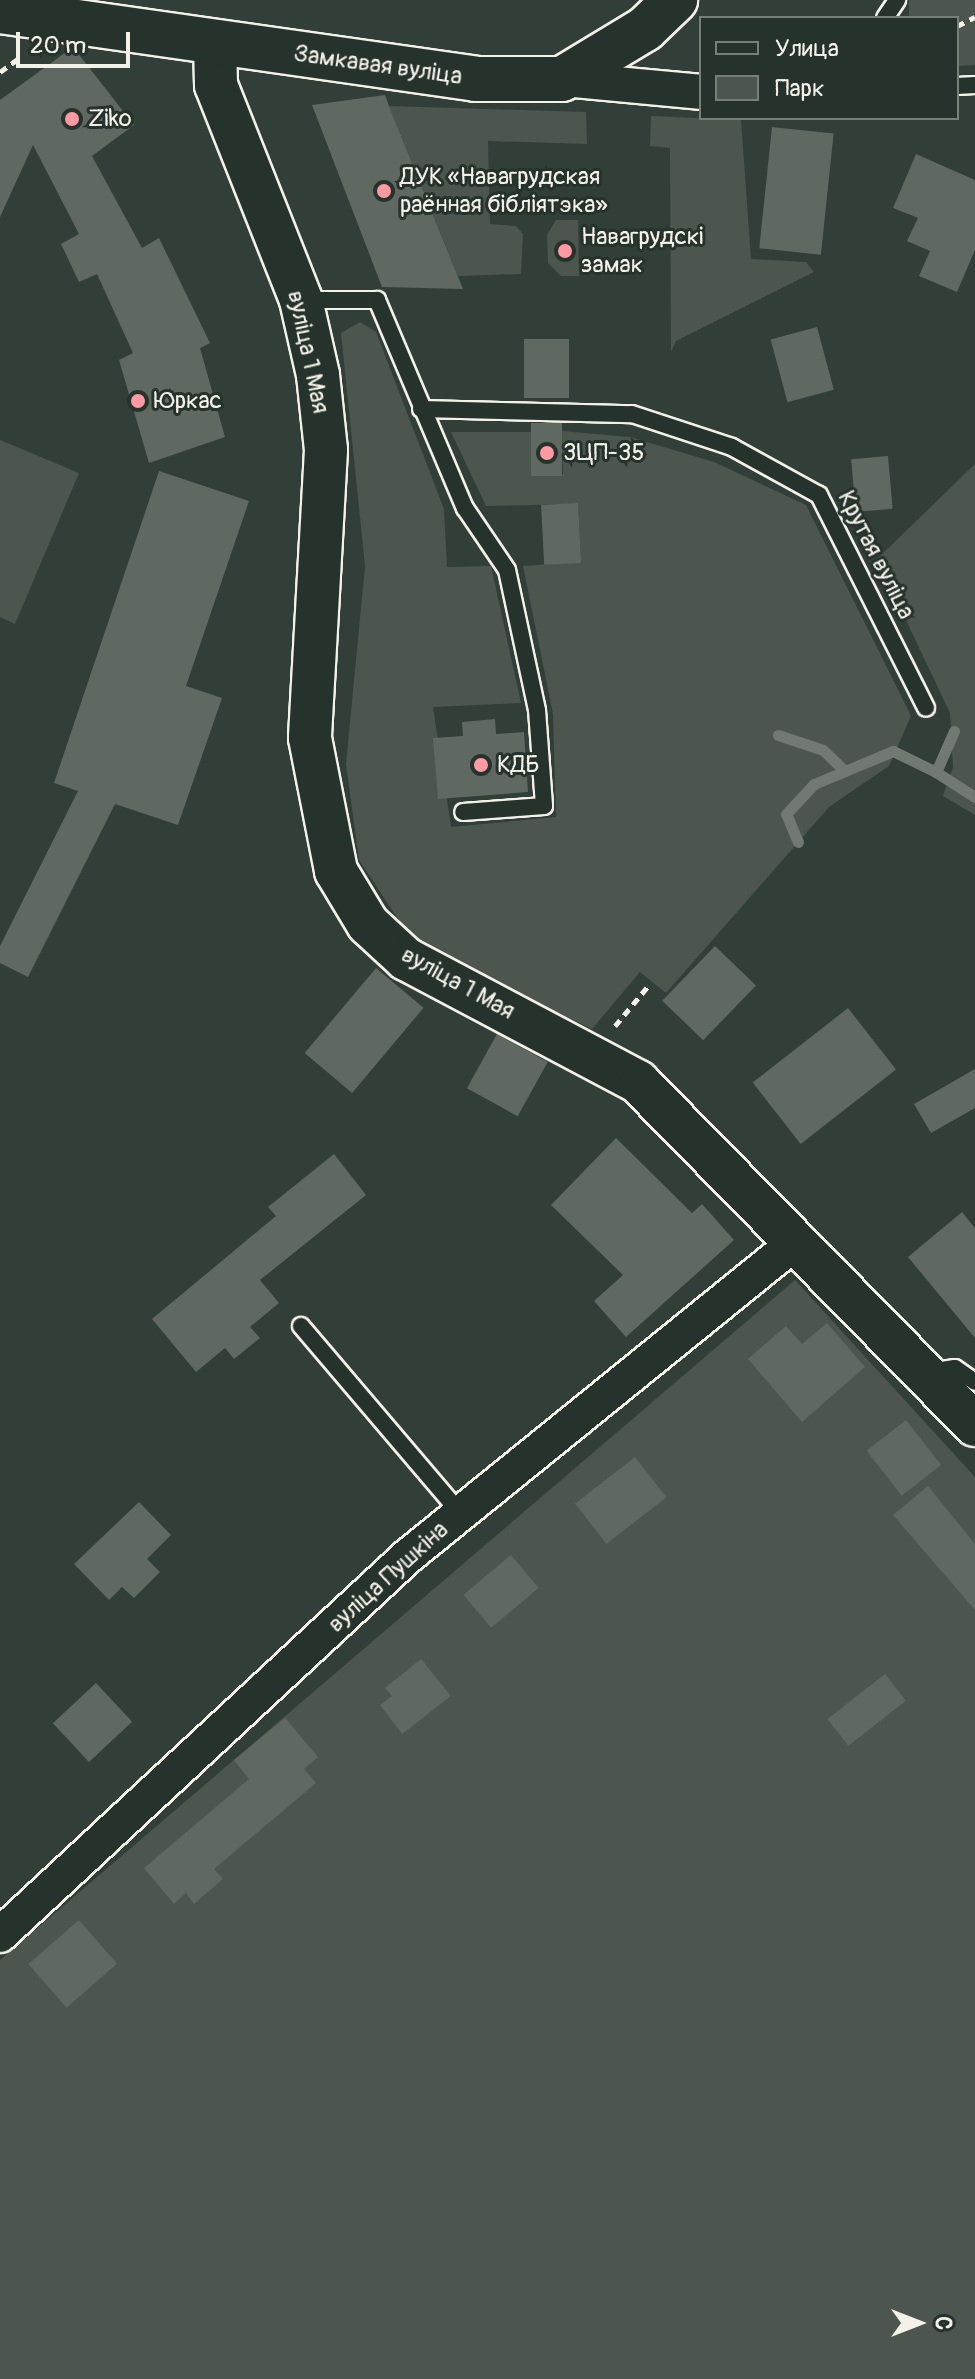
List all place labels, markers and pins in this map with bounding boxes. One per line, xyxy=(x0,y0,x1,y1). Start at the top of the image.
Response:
place label: Ziko xyxy=(88,105,132,133)
marker: Ziko xyxy=(63,110,81,128)
place label: ДУК «Навагрудская раённая бібліятэка» xyxy=(400,163,608,219)
marker: ДУК «Навагрудская раённая бібліятэка» xyxy=(375,182,393,200)
place label: Навагрудскі замак xyxy=(581,223,703,279)
marker: Навагрудскі замак xyxy=(556,242,574,260)
place label: Юркас xyxy=(154,387,222,415)
marker: Юркас xyxy=(129,392,147,410)
place label: 3ЦП-35 xyxy=(563,439,644,467)
marker: 3ЦП-35 xyxy=(538,444,556,462)
place label: КДБ xyxy=(497,751,540,779)
marker: КДБ xyxy=(472,756,490,774)

